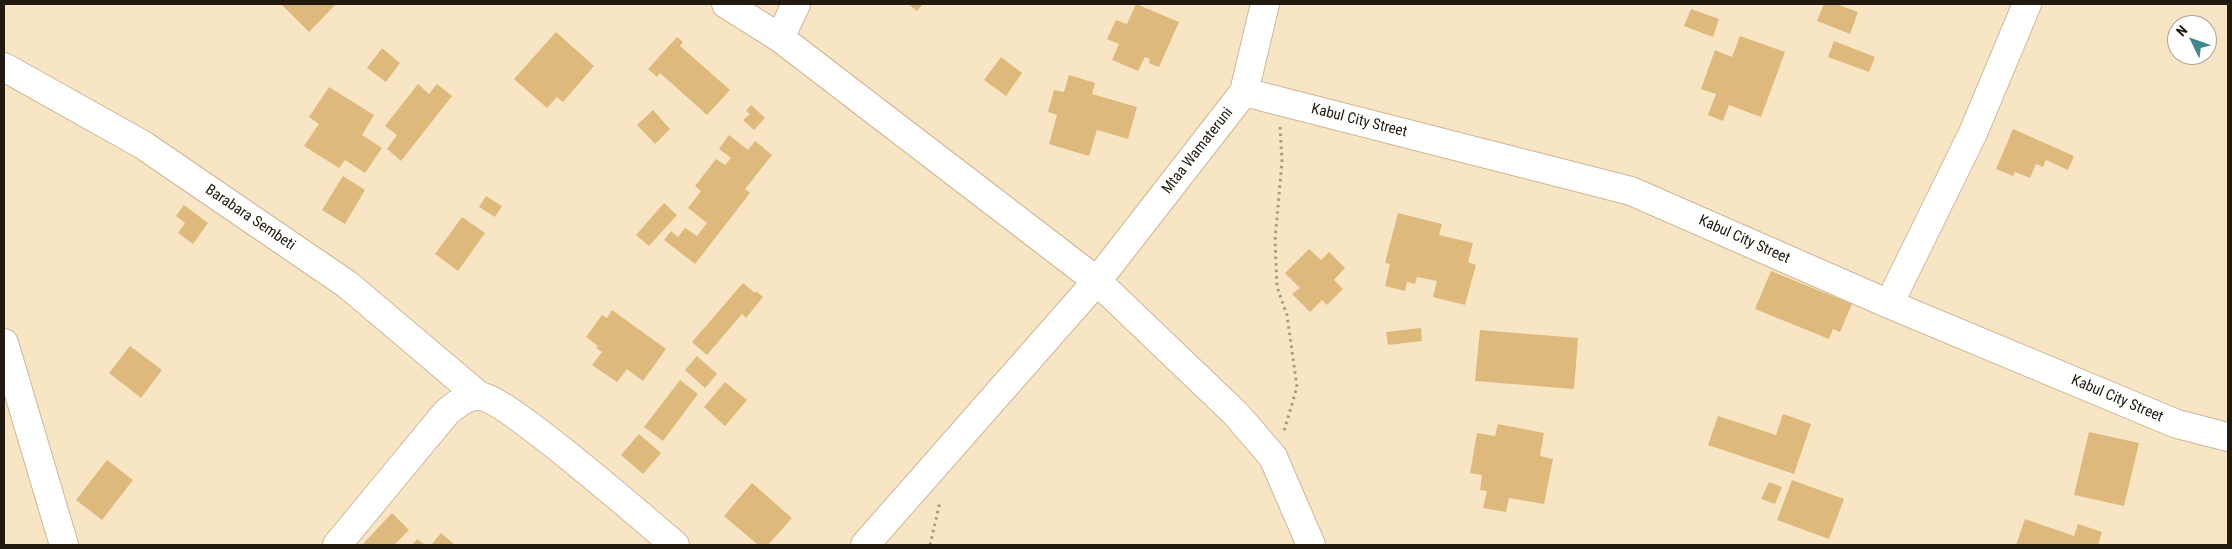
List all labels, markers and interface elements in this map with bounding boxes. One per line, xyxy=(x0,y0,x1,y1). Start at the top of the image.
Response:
north arrow xyxy=(2167,15,2217,65)
text: N xyxy=(2173,22,2190,39)
street label: Kabul City Street xyxy=(1309,100,1409,142)
street label: Mtaa Wamateruni xyxy=(1159,104,1237,198)
street label: Barabara Sembeti xyxy=(202,181,298,255)
street label: Kabul City Street xyxy=(1696,212,1792,268)
street label: Kabul City Street xyxy=(2068,372,2166,426)

